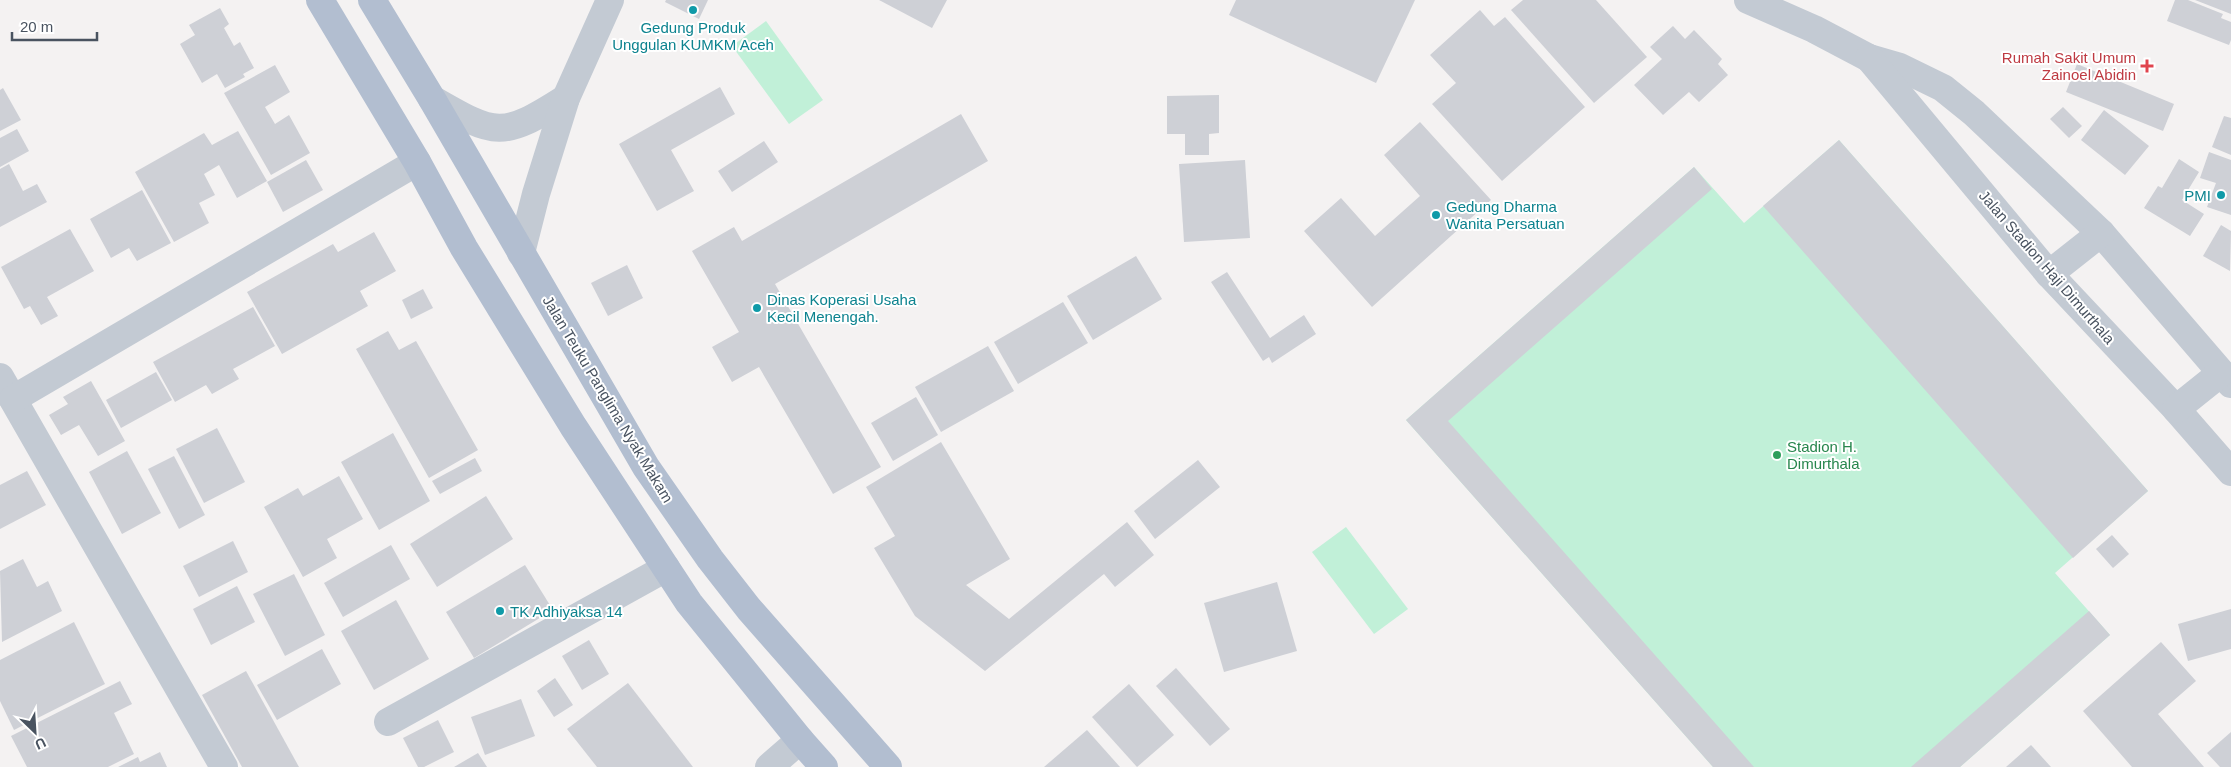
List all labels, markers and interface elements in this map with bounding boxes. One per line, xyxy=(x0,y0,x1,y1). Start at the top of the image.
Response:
marker: Gedung Produk Unggulan KUMKM Aceh xyxy=(687,4,699,16)
scale bar xyxy=(12,10,98,42)
text: 20 m xyxy=(20,18,53,35)
place label: Gedung Produk Unggulan KUMKM Aceh xyxy=(612,19,774,53)
place label: Rumah Sakit Umum Zainoel Abidin xyxy=(2002,49,2136,83)
marker: Rumah Sakit Umum Zainoel Abidin xyxy=(2140,59,2154,73)
street label: Jalan Stadion Haji Dimurthala xyxy=(1976,187,2119,348)
place label: PMI xyxy=(2184,187,2211,204)
marker: PMI xyxy=(2215,189,2227,201)
place label: Gedung Dharma Wanita Persatuan xyxy=(1446,198,1565,232)
marker: Gedung Dharma Wanita Persatuan xyxy=(1430,209,1442,221)
place label: Dinas Koperasi Usaha Kecil Menengah. xyxy=(767,291,917,325)
street label: Jalan Teuku Panglima Nyak Makam xyxy=(539,293,677,505)
marker: Dinas Koperasi Usaha Kecil Menengah. xyxy=(751,302,763,314)
place label: Stadion H. Dimurthala xyxy=(1787,438,1860,472)
marker: Stadion H. Dimurthala xyxy=(1771,449,1783,461)
place label: TK Adhiyaksa 14 xyxy=(510,603,623,620)
marker: TK Adhiyaksa 14 xyxy=(494,605,506,617)
north arrow xyxy=(10,707,60,757)
text: U xyxy=(33,734,48,753)

